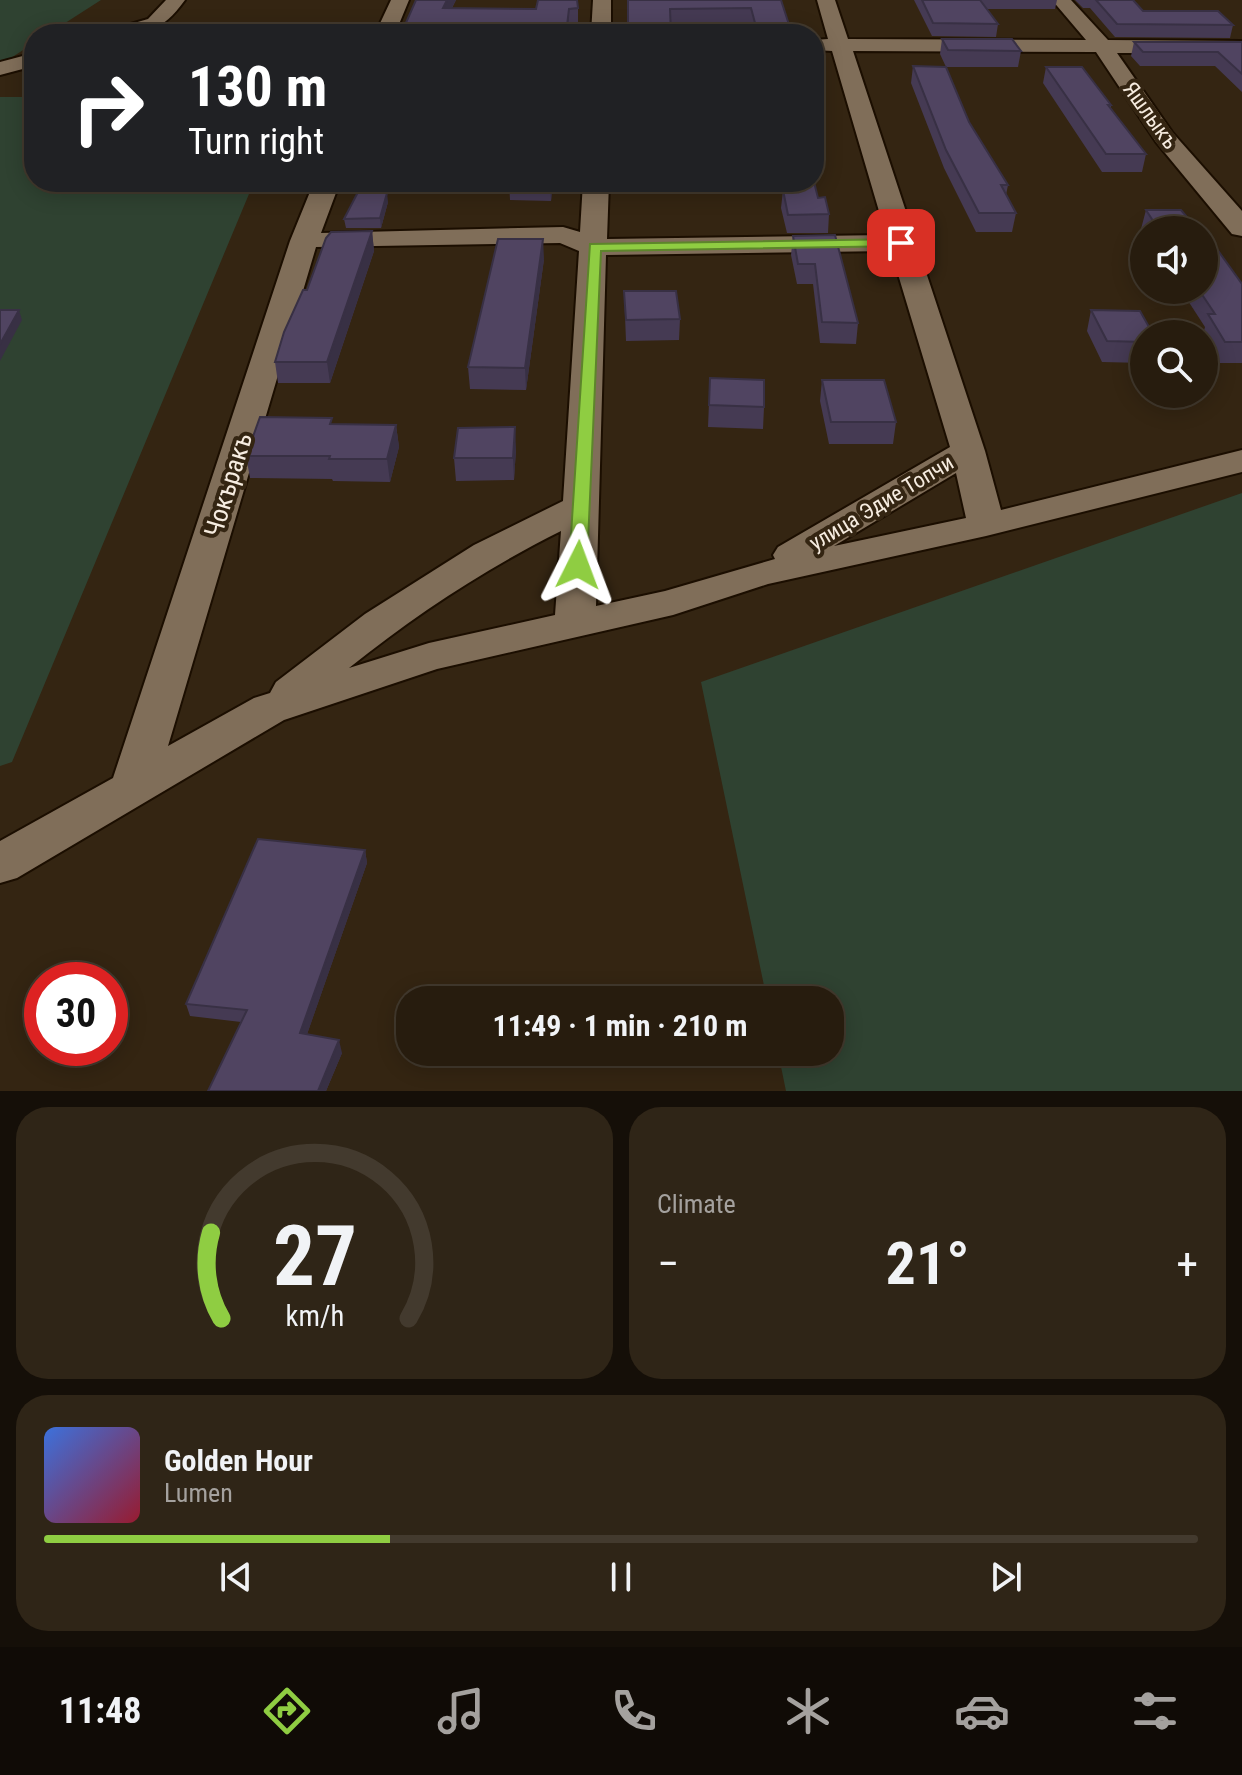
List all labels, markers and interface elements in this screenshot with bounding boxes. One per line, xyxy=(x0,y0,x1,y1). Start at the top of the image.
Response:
text: 130 m xyxy=(188,54,327,120)
icon: right xyxy=(56,56,160,160)
street label: Яшлыкъ xyxy=(1118,77,1183,154)
text: Turn right xyxy=(188,121,324,163)
pin xyxy=(867,209,935,277)
map controls xyxy=(1130,216,1218,408)
button: sound xyxy=(1130,216,1218,304)
icon: arrive xyxy=(879,221,923,265)
button: search xyxy=(1130,320,1218,408)
street label: Чокъракъ xyxy=(198,429,258,541)
street label: улица Эдие Топчи xyxy=(805,450,958,555)
position arrow xyxy=(536,523,620,607)
speed limit sign: 30 xyxy=(24,962,128,1066)
text: 11:49 · 1 min · 210 m xyxy=(493,1008,747,1043)
text: Climate xyxy=(657,1189,736,1219)
text: 27 xyxy=(272,1208,357,1305)
text: 21° xyxy=(886,1228,970,1299)
text: − xyxy=(657,1238,679,1290)
text: + xyxy=(1176,1238,1198,1290)
text: km/h xyxy=(285,1299,344,1333)
text: Golden Hour xyxy=(164,1443,313,1478)
text: Lumen xyxy=(164,1478,233,1508)
icon: previous xyxy=(214,1555,258,1599)
icon: pause xyxy=(599,1555,643,1599)
icon: next xyxy=(984,1555,1028,1599)
icon: directions xyxy=(259,1683,315,1739)
icon: music xyxy=(433,1683,489,1739)
icon: phone xyxy=(606,1683,662,1739)
icon: climate xyxy=(780,1683,836,1739)
icon: car xyxy=(954,1683,1010,1739)
icon: filters xyxy=(1127,1683,1183,1739)
text: 11:48 xyxy=(59,1690,141,1732)

